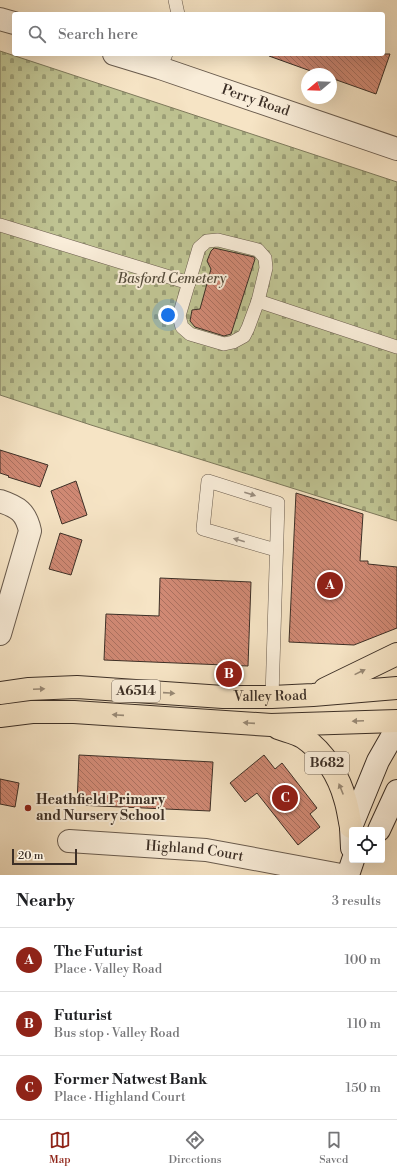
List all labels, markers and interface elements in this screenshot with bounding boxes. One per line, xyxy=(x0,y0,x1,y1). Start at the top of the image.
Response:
search box xyxy=(12,12,385,56)
icon: search xyxy=(26,23,48,45)
text: Search here xyxy=(58,25,138,44)
north arrow xyxy=(301,68,337,104)
street label: Perry Road xyxy=(219,81,292,121)
park label: Basford Cemetery xyxy=(117,270,227,288)
your location xyxy=(158,305,178,325)
one-way arrow xyxy=(244,491,256,497)
one-way arrow xyxy=(233,536,245,542)
pin: A xyxy=(317,570,343,600)
pin: B xyxy=(216,659,242,689)
one-way arrow xyxy=(355,669,366,675)
road number: A6514 xyxy=(112,680,160,702)
one-way arrow xyxy=(33,685,45,692)
street label: Valley Road xyxy=(233,686,308,706)
one-way arrow xyxy=(163,690,175,697)
one-way arrow xyxy=(112,711,124,718)
one-way arrow xyxy=(352,718,364,725)
one-way arrow xyxy=(243,720,255,727)
road number: B682 xyxy=(305,752,349,774)
pin: C xyxy=(272,783,298,813)
one-way arrow xyxy=(338,783,344,795)
place label: Heathfield Primary and Nursery School xyxy=(36,791,166,825)
marker: Heathfield Primary and Nursery School xyxy=(23,803,33,813)
map controls xyxy=(349,827,385,863)
button: locate xyxy=(349,827,385,863)
street label: Highland Court xyxy=(145,837,245,866)
scale bar xyxy=(12,847,77,866)
text: 20 m xyxy=(18,849,43,863)
text: Nearby xyxy=(16,890,75,912)
text: 3 results xyxy=(332,893,381,909)
text: The Futurist xyxy=(54,942,143,961)
text: A xyxy=(24,952,34,968)
text: 100 m xyxy=(345,952,381,968)
text: Place · Valley Road xyxy=(54,961,162,977)
text: Futurist xyxy=(54,1006,112,1025)
text: B xyxy=(24,1016,34,1032)
text: 110 m xyxy=(347,1016,381,1032)
text: Bus stop · Valley Road xyxy=(54,1025,180,1041)
text: Former Natwest Bank xyxy=(54,1070,207,1089)
text: C xyxy=(24,1080,34,1096)
text: 150 m xyxy=(346,1080,381,1096)
text: Place · Highland Court xyxy=(54,1089,186,1105)
tab: Map xyxy=(49,1129,71,1167)
tab: Directions xyxy=(169,1129,222,1167)
tab: Saved xyxy=(319,1129,348,1167)

